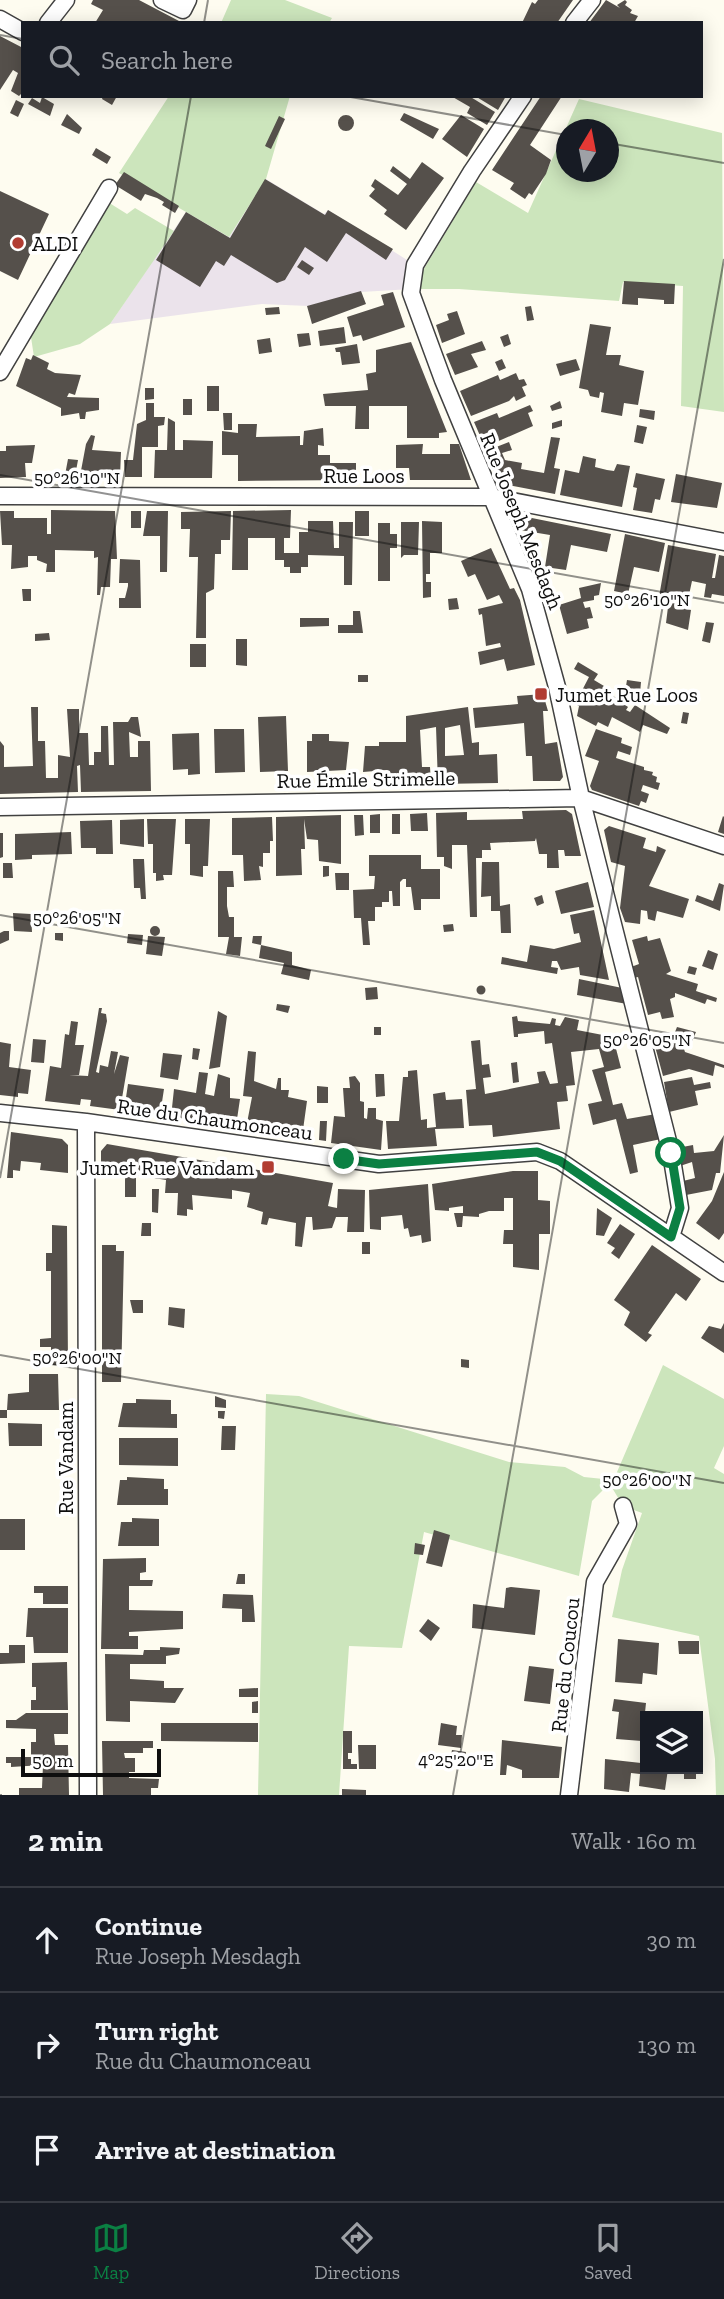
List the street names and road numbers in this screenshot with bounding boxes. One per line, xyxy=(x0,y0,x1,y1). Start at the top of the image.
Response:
street label: Rue Joseph Mesdagh xyxy=(475,429,569,613)
street label: Rue Loos xyxy=(323,463,405,488)
street label: Rue Émile Strimelle xyxy=(276,765,456,793)
street label: Rue du Chaumonceau xyxy=(116,1093,315,1145)
street label: Rue Vandam xyxy=(53,1402,78,1514)
street label: Rue du Coucou xyxy=(545,1596,585,1734)

